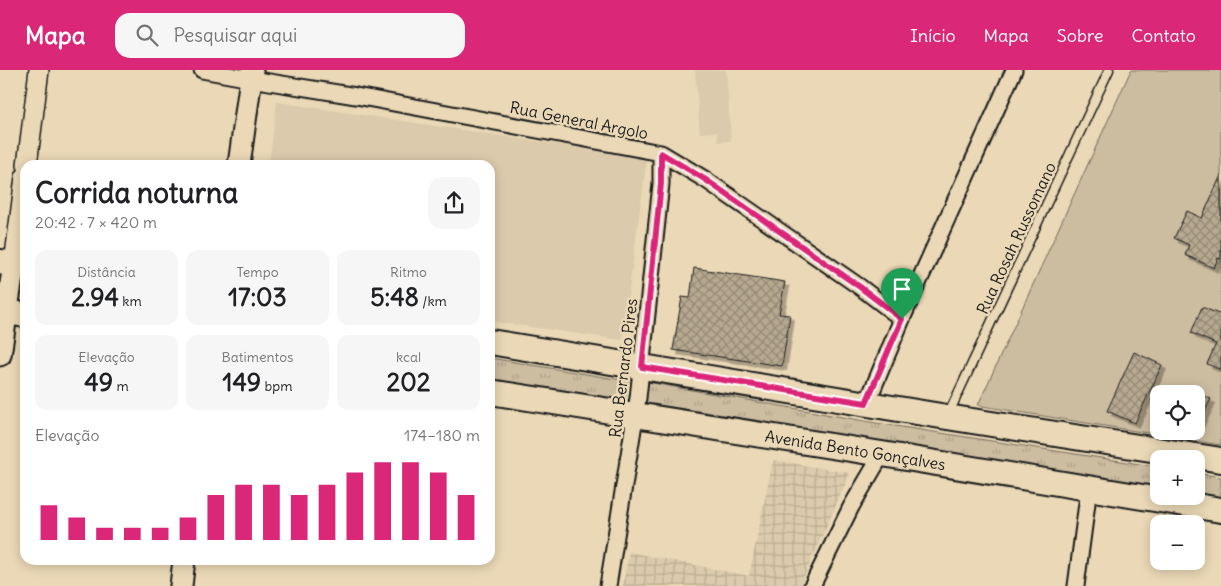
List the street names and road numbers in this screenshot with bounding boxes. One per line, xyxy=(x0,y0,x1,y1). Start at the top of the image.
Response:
street label: Rua General Argolo xyxy=(508,97,650,143)
street label: Rua Rosah Russomano xyxy=(972,159,1060,317)
street label: Rua Bernardo Pires xyxy=(605,297,641,439)
street label: Avenida Bento Gonçalves xyxy=(764,426,947,474)

